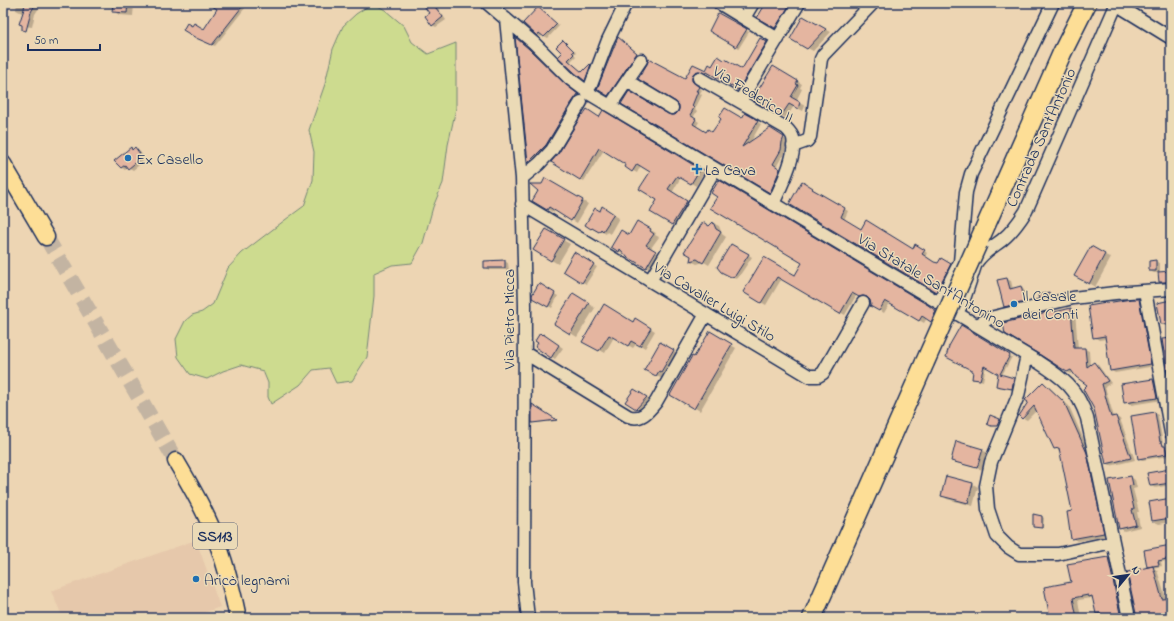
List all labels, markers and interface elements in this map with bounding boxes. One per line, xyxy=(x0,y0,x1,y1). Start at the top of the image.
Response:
scale bar xyxy=(28,26,100,52)
text: 50 m xyxy=(34,32,58,50)
street label: Via Federico II xyxy=(707,60,798,129)
street label: Contrada Sant'Antonio xyxy=(1000,64,1083,211)
place label: Ex Casello xyxy=(136,148,203,172)
marker: Ex Casello xyxy=(123,153,133,163)
place label: La Cava xyxy=(705,159,756,183)
marker: La Cava xyxy=(692,164,702,174)
street label: Via Statale Sant'Antonino xyxy=(852,228,1009,335)
street label: Via Cavalier Luigi Stilo xyxy=(647,256,780,349)
street label: Via Pietro Micca xyxy=(498,269,522,370)
place label: Il Casale dei Conti xyxy=(1022,285,1078,327)
marker: Il Casale dei Conti xyxy=(1009,299,1019,309)
road number: SS113 xyxy=(193,523,237,549)
north arrow xyxy=(1108,555,1148,595)
text: N xyxy=(1127,564,1145,578)
place label: Aricò legnami xyxy=(204,569,290,593)
marker: Aricò legnami xyxy=(191,574,201,584)

